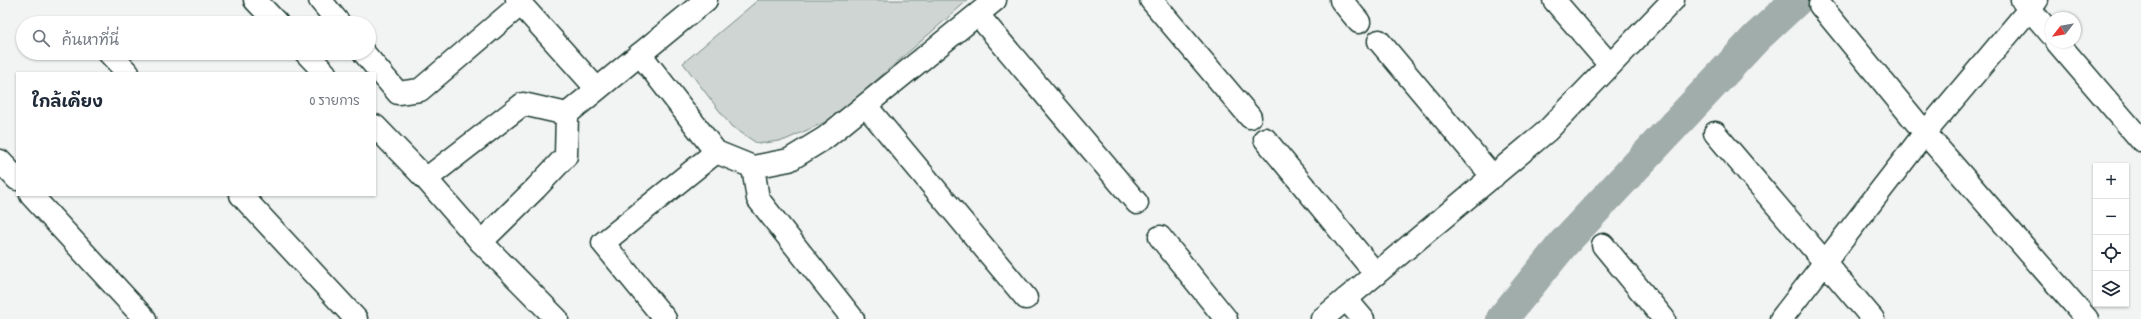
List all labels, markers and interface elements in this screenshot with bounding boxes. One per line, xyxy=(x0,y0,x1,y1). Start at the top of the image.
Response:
north arrow xyxy=(2045,12,2081,48)
search box xyxy=(16,16,376,60)
icon: search xyxy=(30,27,52,49)
text: ค้นหาที่นี่ xyxy=(62,29,119,50)
text: ใกล้เคียง xyxy=(32,89,103,112)
text: 0 รายการ xyxy=(309,91,360,109)
map controls xyxy=(2093,163,2129,307)
button: + xyxy=(2093,163,2129,199)
button: − xyxy=(2093,199,2129,235)
button: locate xyxy=(2093,235,2129,271)
button: layers xyxy=(2093,271,2129,307)

